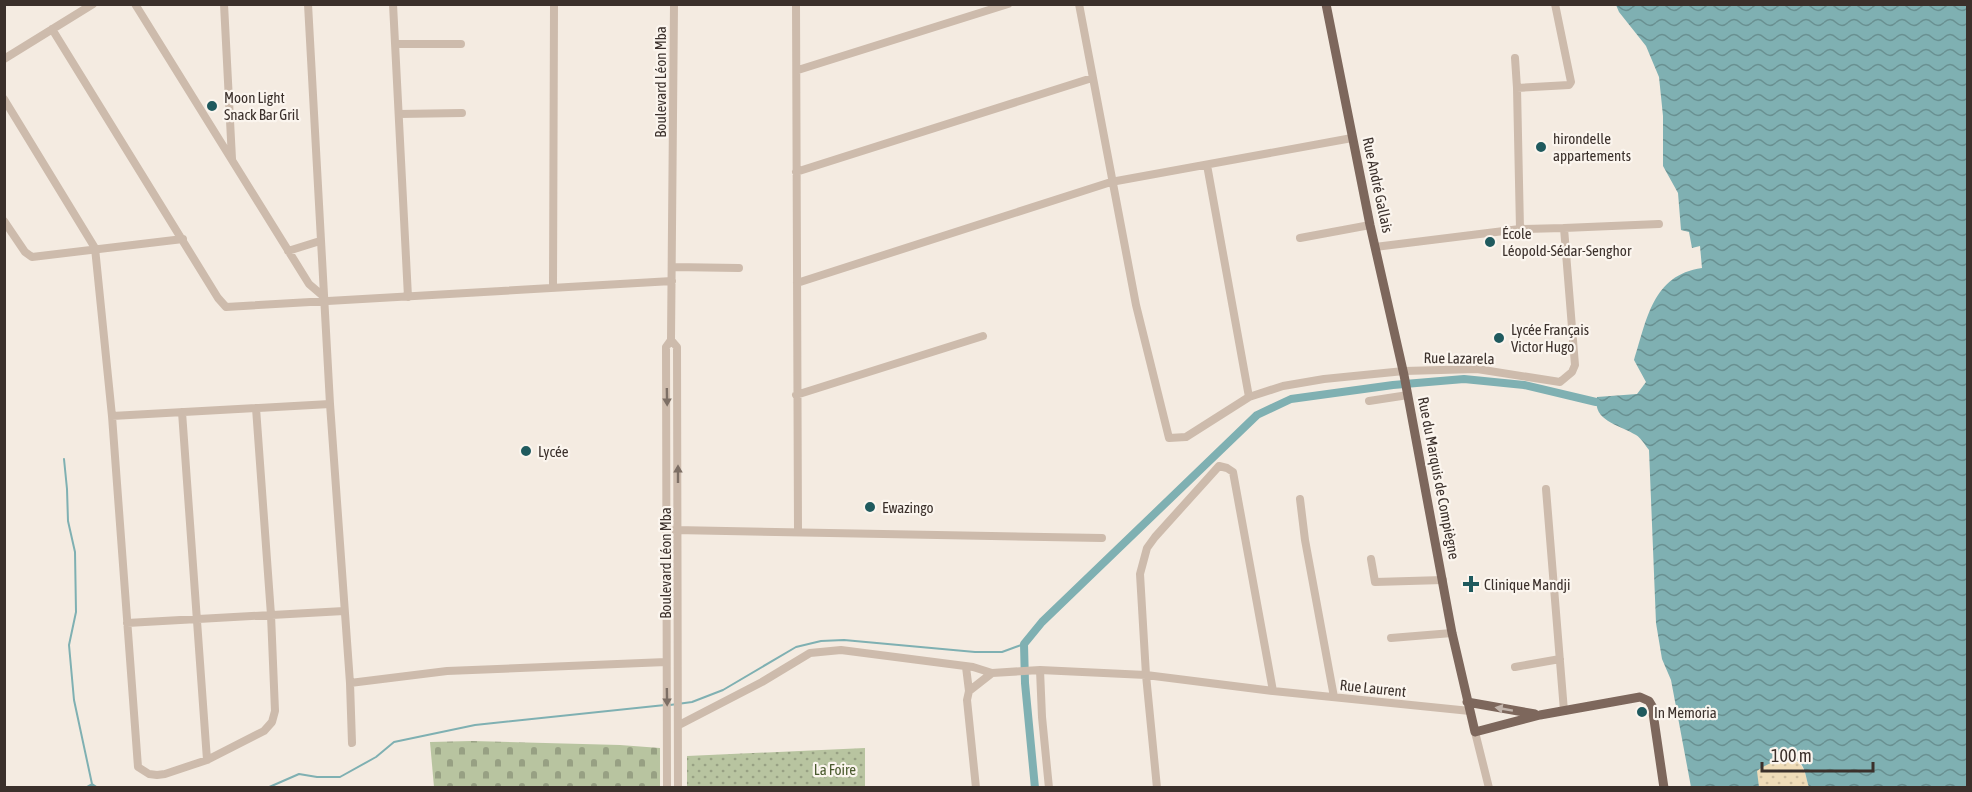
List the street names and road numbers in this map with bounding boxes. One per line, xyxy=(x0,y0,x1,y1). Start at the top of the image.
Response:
street label: Boulevard Léon Mba xyxy=(652,26,669,138)
street label: Rue André Gallais xyxy=(1360,136,1396,234)
street label: Rue Lazarela xyxy=(1423,349,1495,367)
street label: Rue du Marquis de Compiègne xyxy=(1415,395,1463,561)
street label: Boulevard Léon Mba xyxy=(657,507,674,619)
street label: Rue Laurent xyxy=(1339,676,1407,700)

